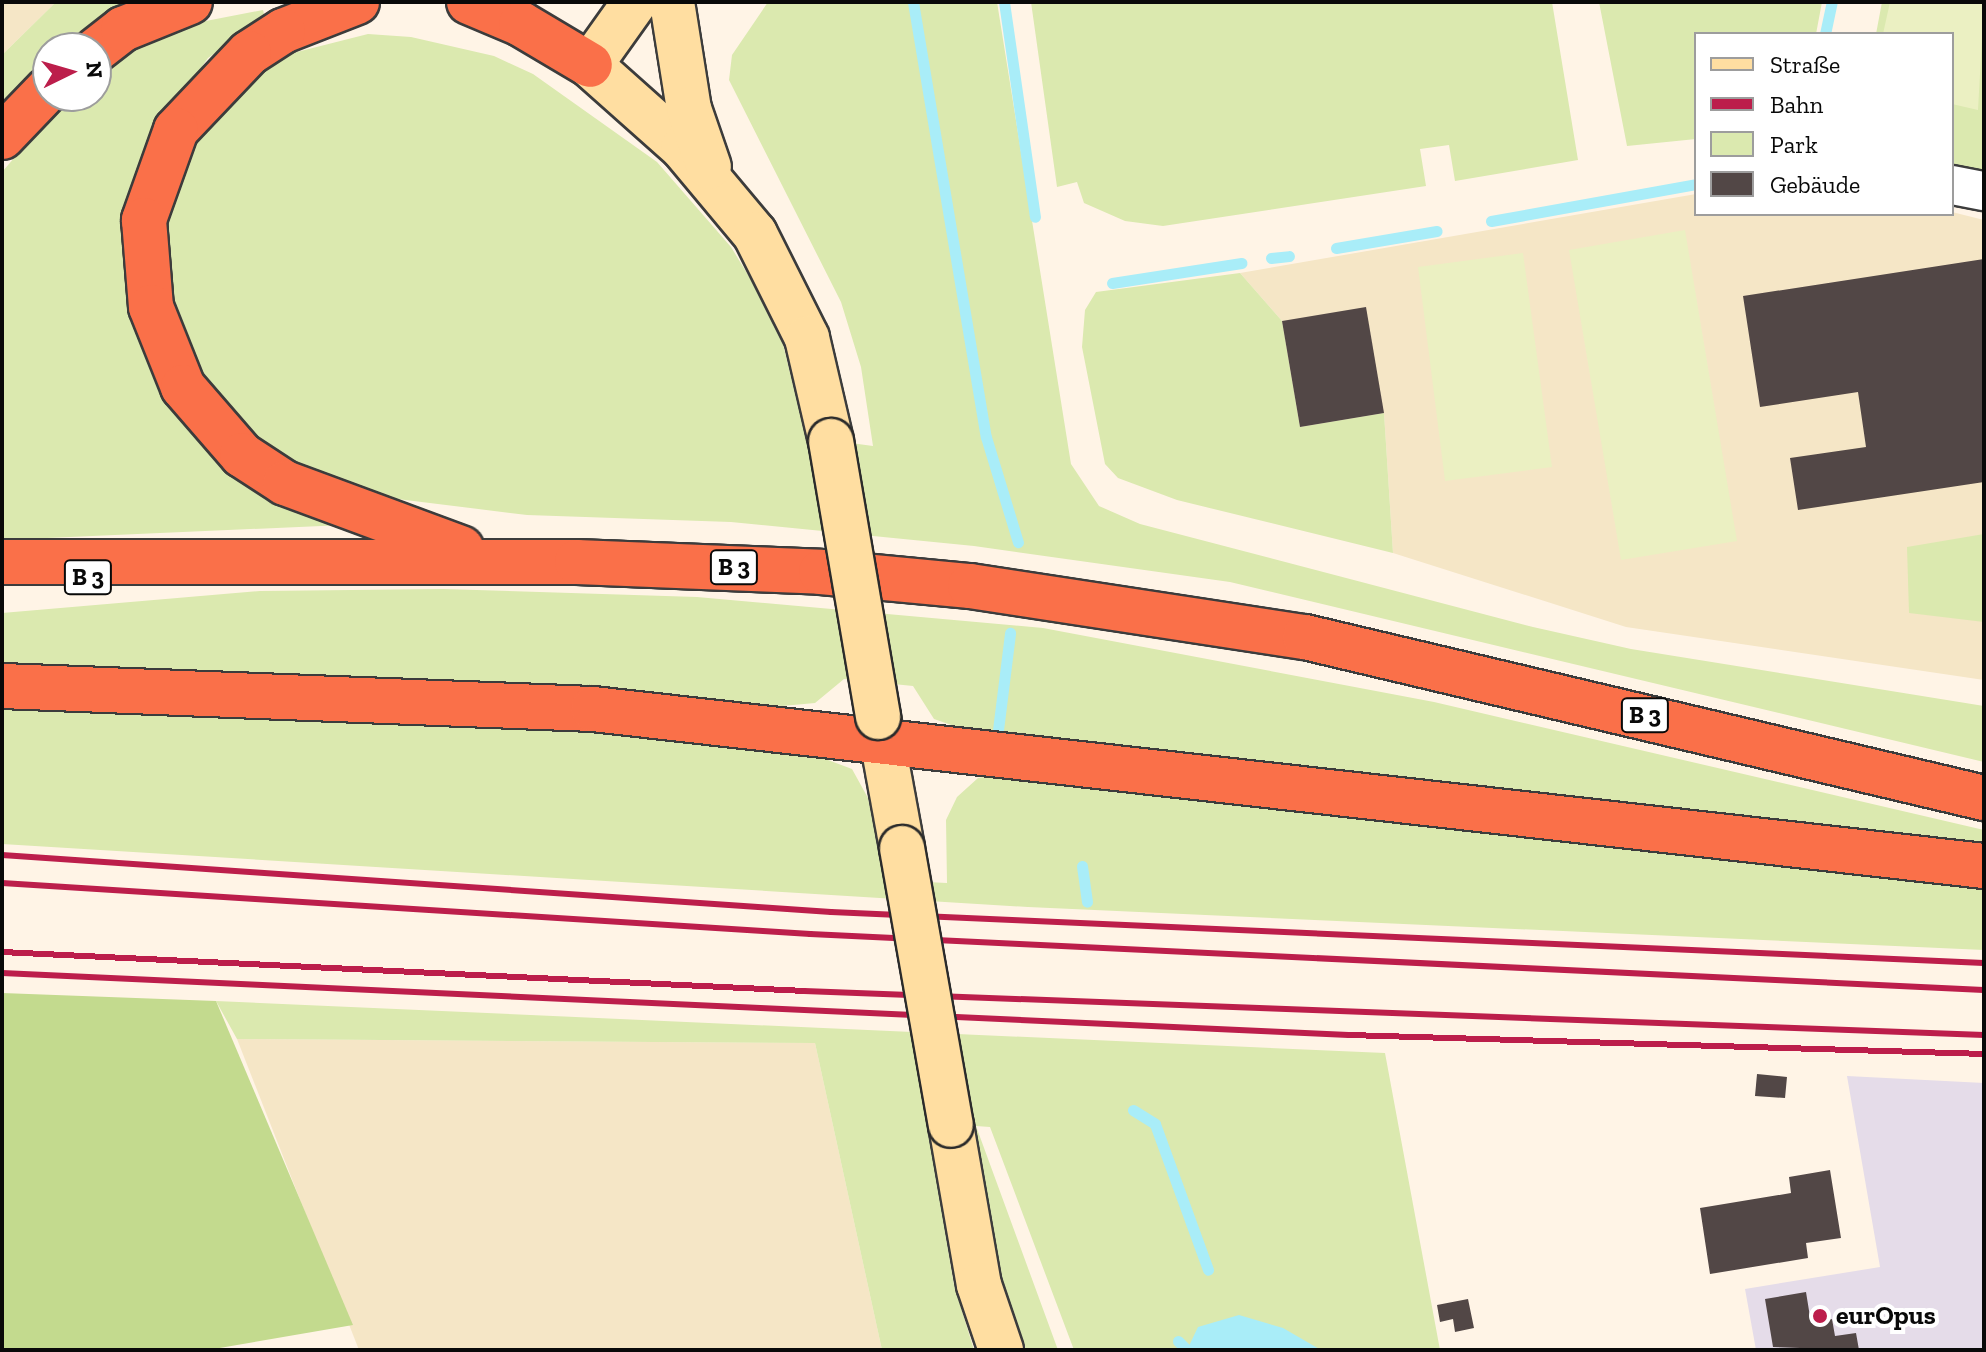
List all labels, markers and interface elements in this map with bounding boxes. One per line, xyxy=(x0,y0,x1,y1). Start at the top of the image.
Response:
north arrow xyxy=(32,32,112,112)
legend xyxy=(1694,32,1954,216)
text: Straße xyxy=(1770,50,1840,79)
text: N xyxy=(80,61,109,80)
text: Bahn xyxy=(1770,90,1823,119)
text: Park xyxy=(1770,130,1818,159)
text: Gebäude xyxy=(1770,170,1860,199)
road number: B 3 xyxy=(708,547,760,587)
road number: B 3 xyxy=(62,557,114,597)
road number: B 3 xyxy=(1619,695,1671,735)
place label: eurOpus xyxy=(1836,1300,1936,1332)
marker: eurOpus xyxy=(1811,1307,1829,1325)

